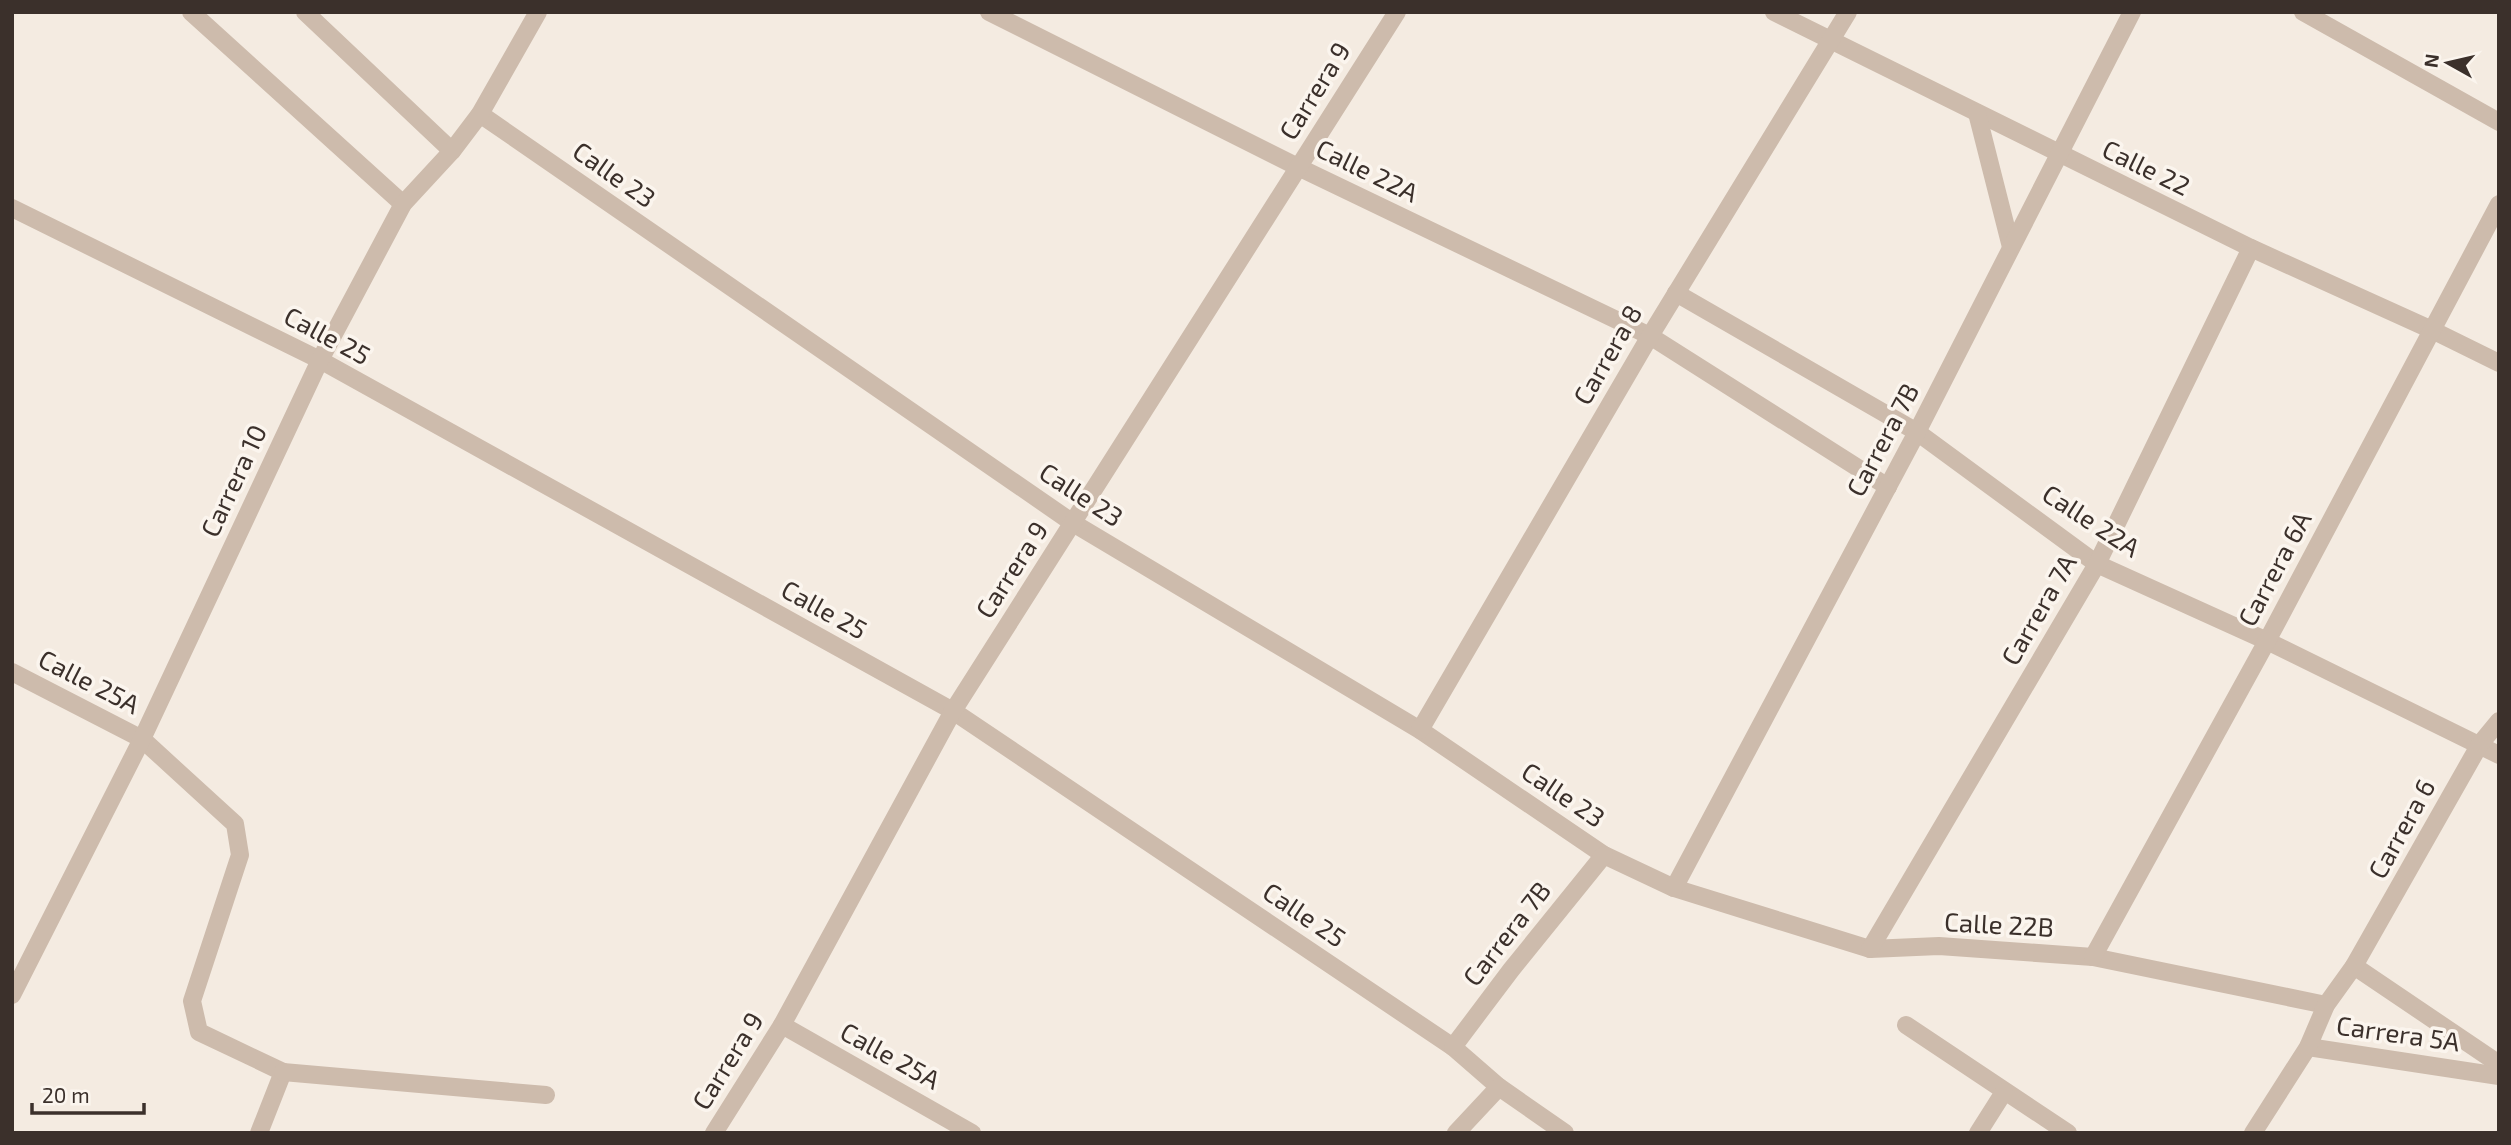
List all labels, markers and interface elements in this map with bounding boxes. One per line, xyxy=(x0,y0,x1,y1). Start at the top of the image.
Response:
north arrow xyxy=(2413,28,2483,98)
street label: Carrera 9 xyxy=(1272,36,1356,145)
text: N xyxy=(2418,52,2443,69)
street label: Calle 22A xyxy=(1312,132,1424,208)
street label: Calle 22 xyxy=(2098,132,2195,201)
street label: Calle 23 xyxy=(568,134,662,213)
street label: Calle 25 xyxy=(279,299,376,370)
street label: Carrera 8 xyxy=(1566,299,1648,410)
street label: Carrera 7B xyxy=(1839,377,1924,501)
street label: Carrera 10 xyxy=(193,419,272,541)
street label: Calle 23 xyxy=(1034,455,1129,532)
street label: Calle 22A xyxy=(2037,477,2146,563)
street label: Carrera 6A xyxy=(2231,506,2317,631)
street label: Carrera 9 xyxy=(968,515,1053,623)
street label: Carrera 7A xyxy=(1994,548,2082,670)
street label: Calle 25 xyxy=(777,573,873,645)
street label: Calle 25A xyxy=(34,642,145,719)
street label: Calle 23 xyxy=(1516,755,1611,833)
street label: Carrera 6 xyxy=(2361,773,2441,883)
street label: Calle 25 xyxy=(1258,875,1352,953)
street label: Carrera 7B xyxy=(1456,875,1556,991)
street label: Calle 22B xyxy=(1944,905,2055,942)
street label: Carrera 9 xyxy=(685,1006,769,1115)
street label: Carrera 5A xyxy=(2335,1009,2462,1057)
street label: Calle 25A xyxy=(836,1015,946,1095)
scale bar xyxy=(32,1072,144,1116)
text: 20 m xyxy=(42,1082,90,1107)

